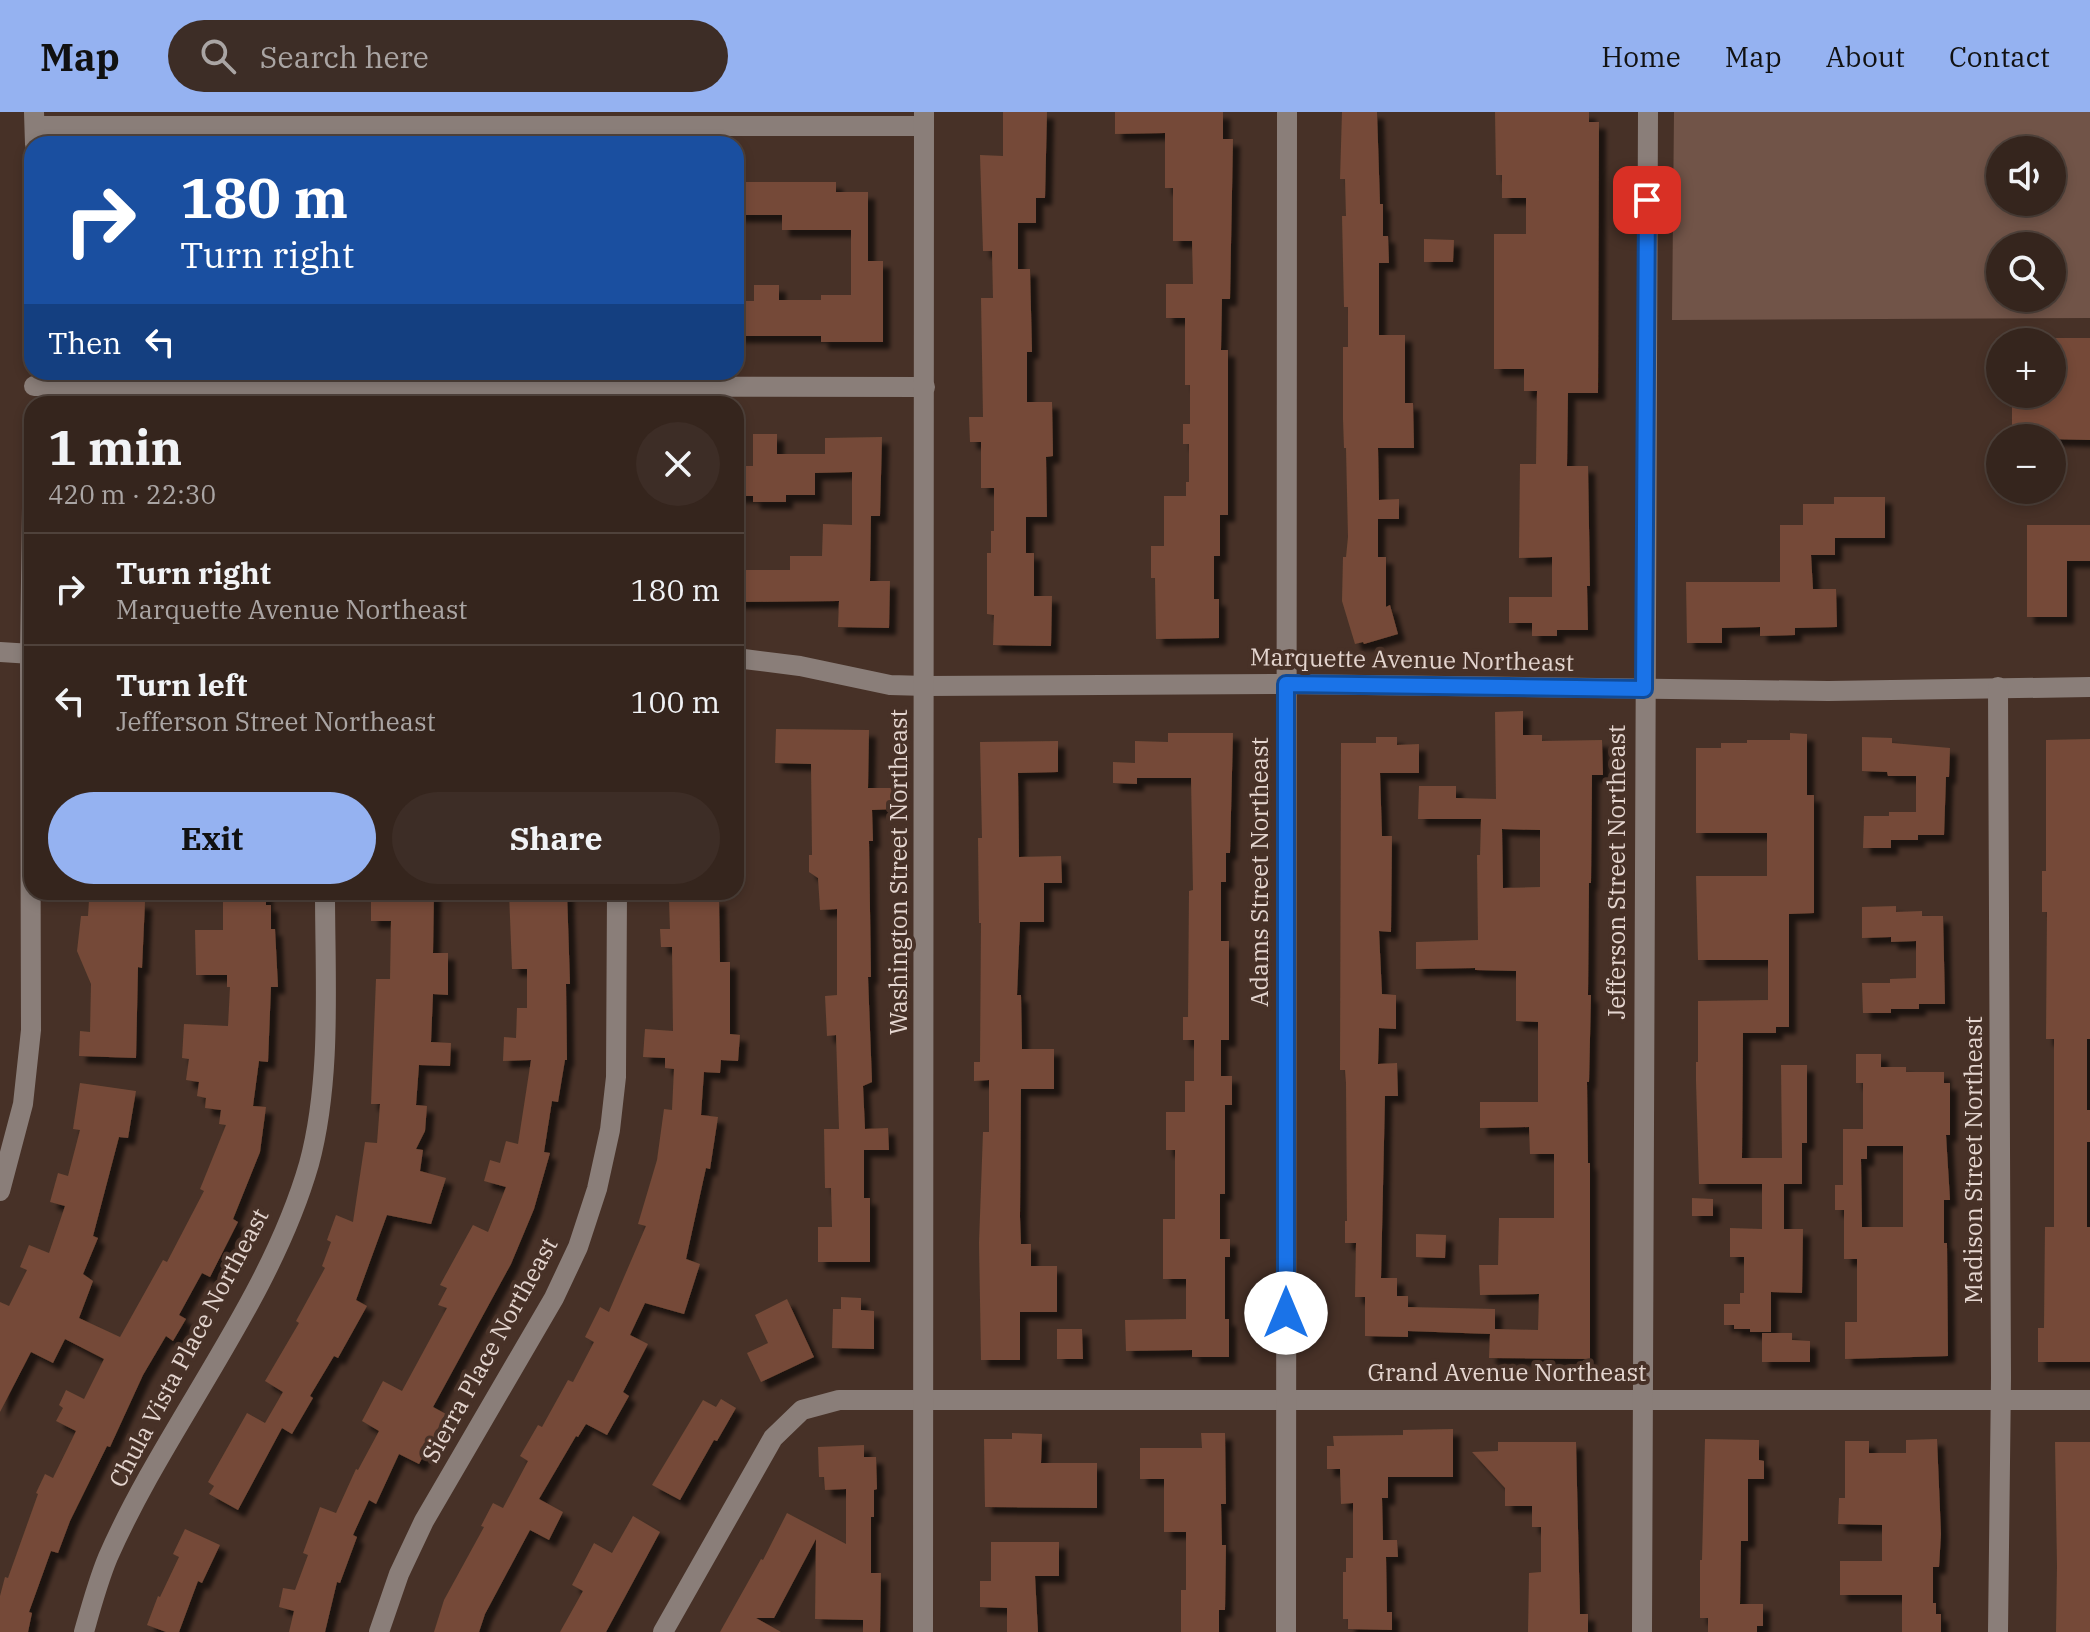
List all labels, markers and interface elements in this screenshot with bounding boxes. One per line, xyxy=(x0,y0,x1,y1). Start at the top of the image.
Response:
search box xyxy=(168,20,728,92)
text: Map xyxy=(40,32,120,81)
icon: search xyxy=(196,34,240,78)
text: Search here xyxy=(260,37,429,76)
text: Home xyxy=(1601,38,1681,75)
text: Map xyxy=(1725,38,1782,75)
text: About xyxy=(1826,38,1905,75)
text: Contact xyxy=(1949,38,2050,75)
map controls xyxy=(1986,136,2066,504)
button: sound xyxy=(1986,136,2066,216)
text: 180 m xyxy=(180,161,348,233)
pin xyxy=(1613,166,1681,234)
icon: right xyxy=(48,168,152,272)
icon: arrive xyxy=(1625,178,1669,222)
text: Turn right xyxy=(180,231,354,278)
button: search xyxy=(1986,232,2066,312)
icon: left xyxy=(138,320,182,364)
text: Then xyxy=(48,323,122,362)
button: + xyxy=(1986,328,2066,408)
text: 1 min xyxy=(48,416,182,478)
button: close xyxy=(636,422,720,506)
button: − xyxy=(1986,424,2066,504)
text: 420 m · 22:30 xyxy=(48,477,216,511)
text: Turn right xyxy=(116,553,271,592)
icon: right xyxy=(48,567,92,611)
text: 180 m xyxy=(630,570,720,609)
text: Marquette Avenue Northeast xyxy=(116,592,467,626)
street label: Marquette Avenue Northeast xyxy=(1250,640,1574,678)
text: Turn left xyxy=(116,665,248,704)
icon: left xyxy=(48,679,92,723)
text: 100 m xyxy=(630,682,720,721)
text: Jefferson Street Northeast xyxy=(116,704,436,738)
street label: Washington Street Northeast xyxy=(882,709,914,1035)
street label: Jefferson Street Northeast xyxy=(1600,724,1632,1020)
street label: Adams Street Northeast xyxy=(1243,737,1275,1007)
button: Exit xyxy=(48,792,376,884)
button: Share xyxy=(392,792,720,884)
street label: Madison Street Northeast xyxy=(1957,1016,1989,1304)
street label: Chula Vista Place Northeast xyxy=(101,1202,275,1493)
street label: Sierra Place Northeast xyxy=(414,1231,564,1468)
position arrow xyxy=(1244,1271,1328,1355)
street label: Grand Avenue Northeast xyxy=(1367,1356,1647,1388)

